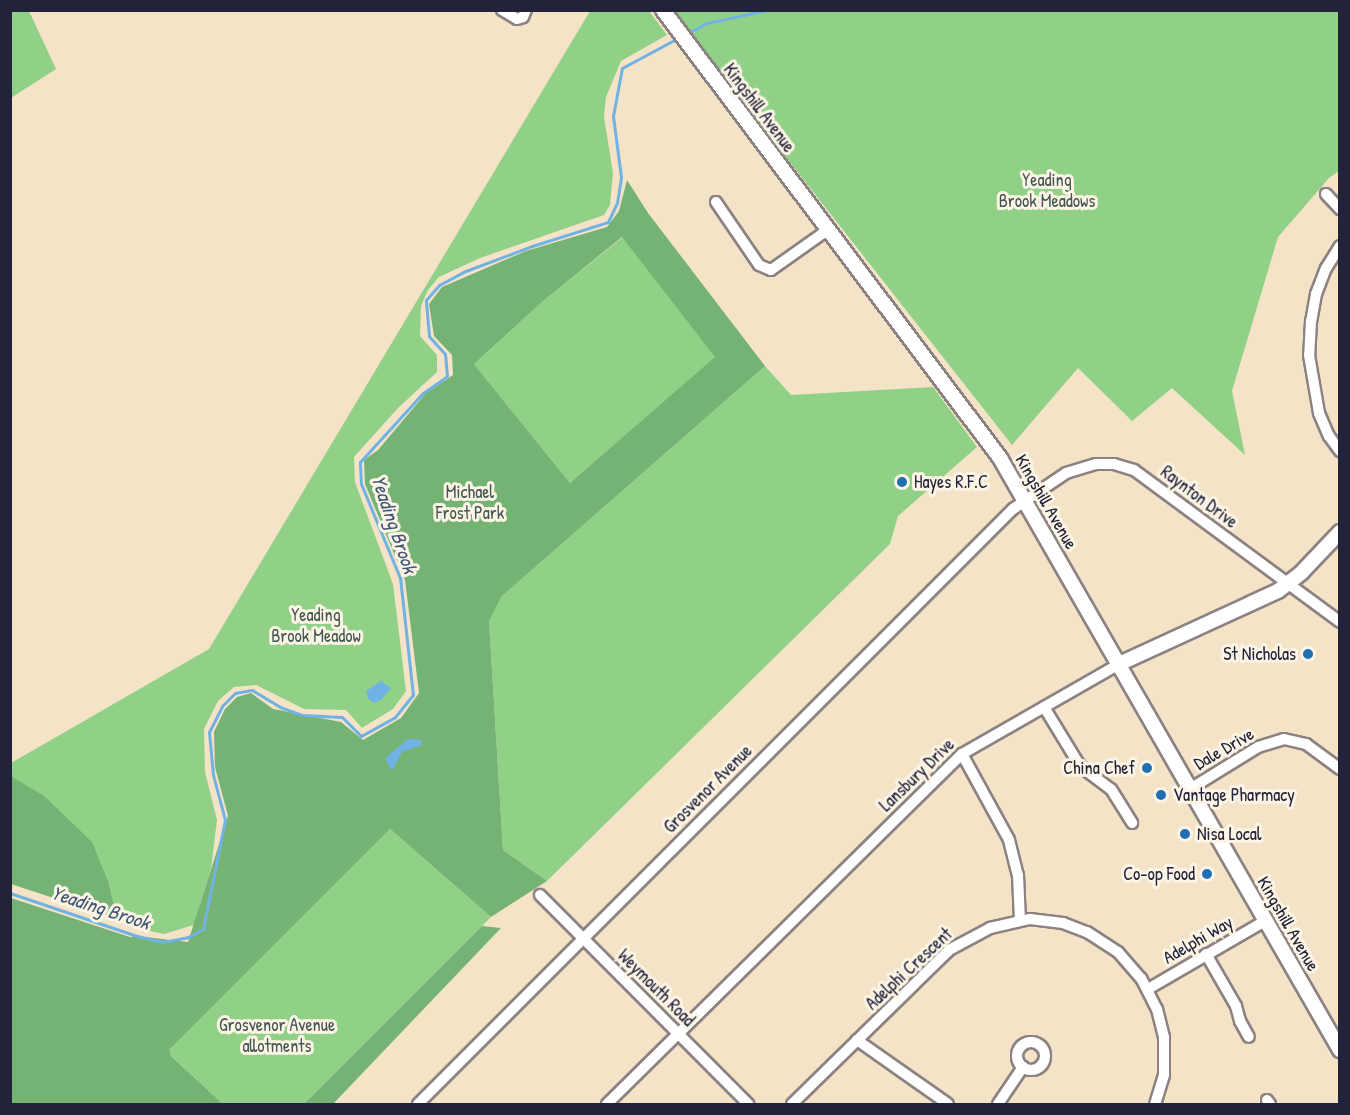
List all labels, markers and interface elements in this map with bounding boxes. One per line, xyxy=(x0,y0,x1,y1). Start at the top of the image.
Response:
street label: Kingshill Avenue xyxy=(719,59,799,157)
park label: Yeading Brook Meadows xyxy=(999,170,1095,213)
street label: Kingshill Avenue xyxy=(1010,451,1082,553)
street label: Raynton Drive xyxy=(1156,461,1242,533)
place label: Hayes R.F.C xyxy=(914,471,988,493)
water label: Yeading Brook xyxy=(367,472,423,576)
marker: Hayes R.F.C xyxy=(895,475,909,489)
park label: Michael Frost Park xyxy=(436,482,504,524)
park label: Yeading Brook Meadow xyxy=(271,605,361,648)
place label: St Nicholas xyxy=(1223,643,1296,665)
marker: St Nicholas xyxy=(1301,647,1315,661)
street label: Dale Drive xyxy=(1190,723,1258,775)
street label: Lansbury Drive xyxy=(875,734,959,816)
street label: Grosvenor Avenue xyxy=(659,740,757,838)
place label: China Chef xyxy=(1063,757,1135,779)
marker: China Chef xyxy=(1140,761,1154,775)
place label: Vantage Pharmacy xyxy=(1173,784,1295,806)
marker: Vantage Pharmacy xyxy=(1154,788,1168,802)
place label: Nisa Local xyxy=(1197,823,1262,845)
marker: Nisa Local xyxy=(1178,827,1192,841)
place label: Co-op Food xyxy=(1123,863,1195,885)
marker: Co-op Food xyxy=(1200,867,1214,881)
street label: Kingshill Avenue xyxy=(1252,873,1324,975)
water label: Yeading Brook xyxy=(49,880,153,934)
street label: Adelphi Way xyxy=(1159,911,1237,969)
street label: Adelphi Crescent xyxy=(861,923,957,1015)
street label: Weymouth Road xyxy=(613,945,699,1031)
park label: Grosvenor Avenue allotments xyxy=(219,1015,335,1058)

